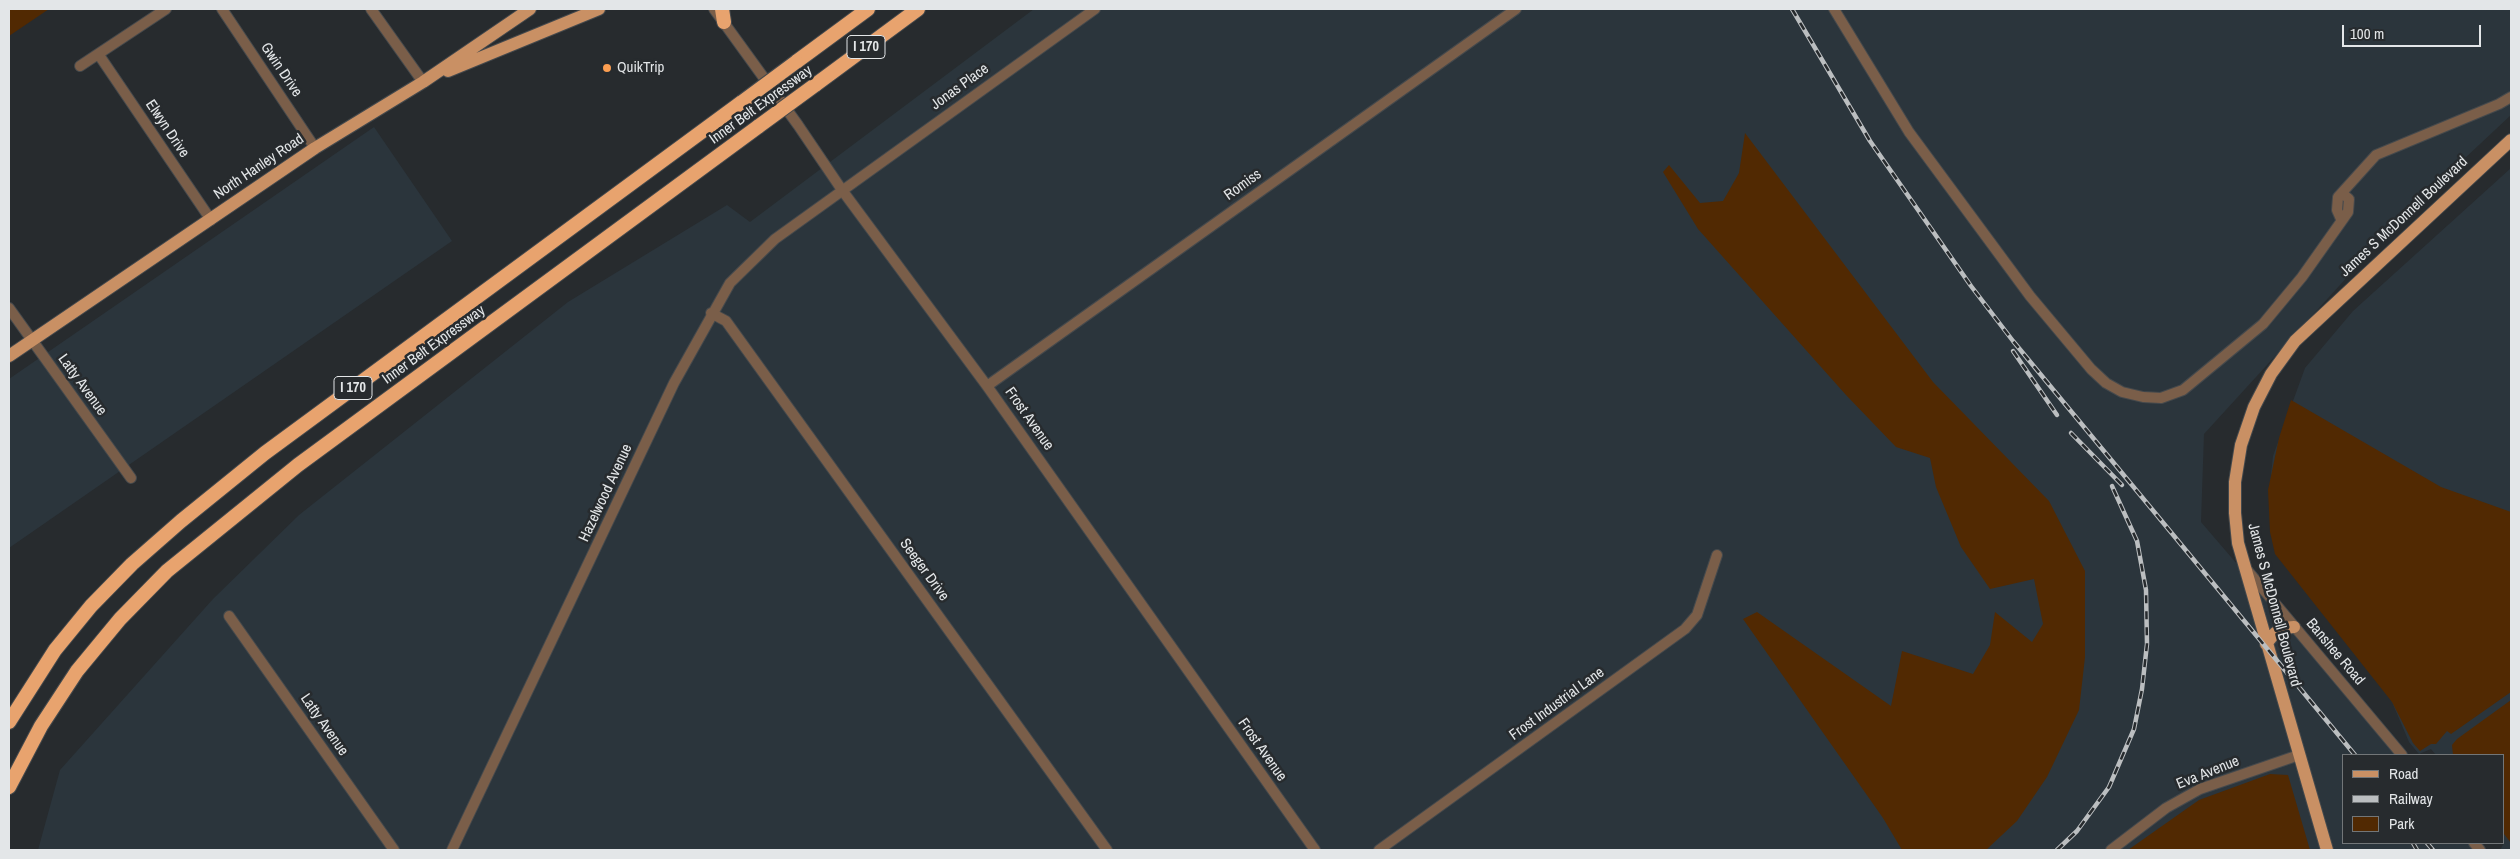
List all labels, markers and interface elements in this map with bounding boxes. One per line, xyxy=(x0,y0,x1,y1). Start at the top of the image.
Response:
scale bar xyxy=(2345,15,2484,47)
text: 100 m xyxy=(2350,23,2384,44)
road number: I 170 xyxy=(847,36,885,58)
street label: Gwin Drive xyxy=(256,39,306,101)
place label: QuikTrip xyxy=(617,59,664,77)
street label: Jonas Place xyxy=(928,60,992,114)
marker: QuikTrip xyxy=(601,62,613,74)
street label: Inner Belt Expressway xyxy=(706,62,816,148)
street label: Elwyn Drive xyxy=(141,97,193,161)
street label: North Hanley Road xyxy=(211,130,307,204)
street label: James S McDonnell Boulevard xyxy=(2336,153,2472,281)
street label: Romiss xyxy=(1221,165,1265,205)
street label: Inner Belt Expressway xyxy=(379,302,489,388)
street label: Latty Avenue xyxy=(54,351,110,419)
road number: I 170 xyxy=(334,376,372,399)
street label: Frost Avenue xyxy=(1001,384,1057,454)
street label: Hazelwood Avenue xyxy=(575,441,637,545)
street label: James S McDonnell Boulevard xyxy=(2244,521,2304,689)
street label: Seeger Drive xyxy=(895,535,953,605)
street label: Banshee Road xyxy=(2302,615,2368,689)
street label: Frost Industrial Lane xyxy=(1506,664,1608,744)
street label: Latty Avenue xyxy=(296,691,352,759)
street label: Frost Avenue xyxy=(1234,715,1290,785)
street label: Eva Avenue xyxy=(2174,752,2242,794)
legend xyxy=(2342,754,2505,844)
text: Road xyxy=(2389,763,2418,784)
text: Railway xyxy=(2389,788,2433,809)
text: Park xyxy=(2389,813,2414,834)

